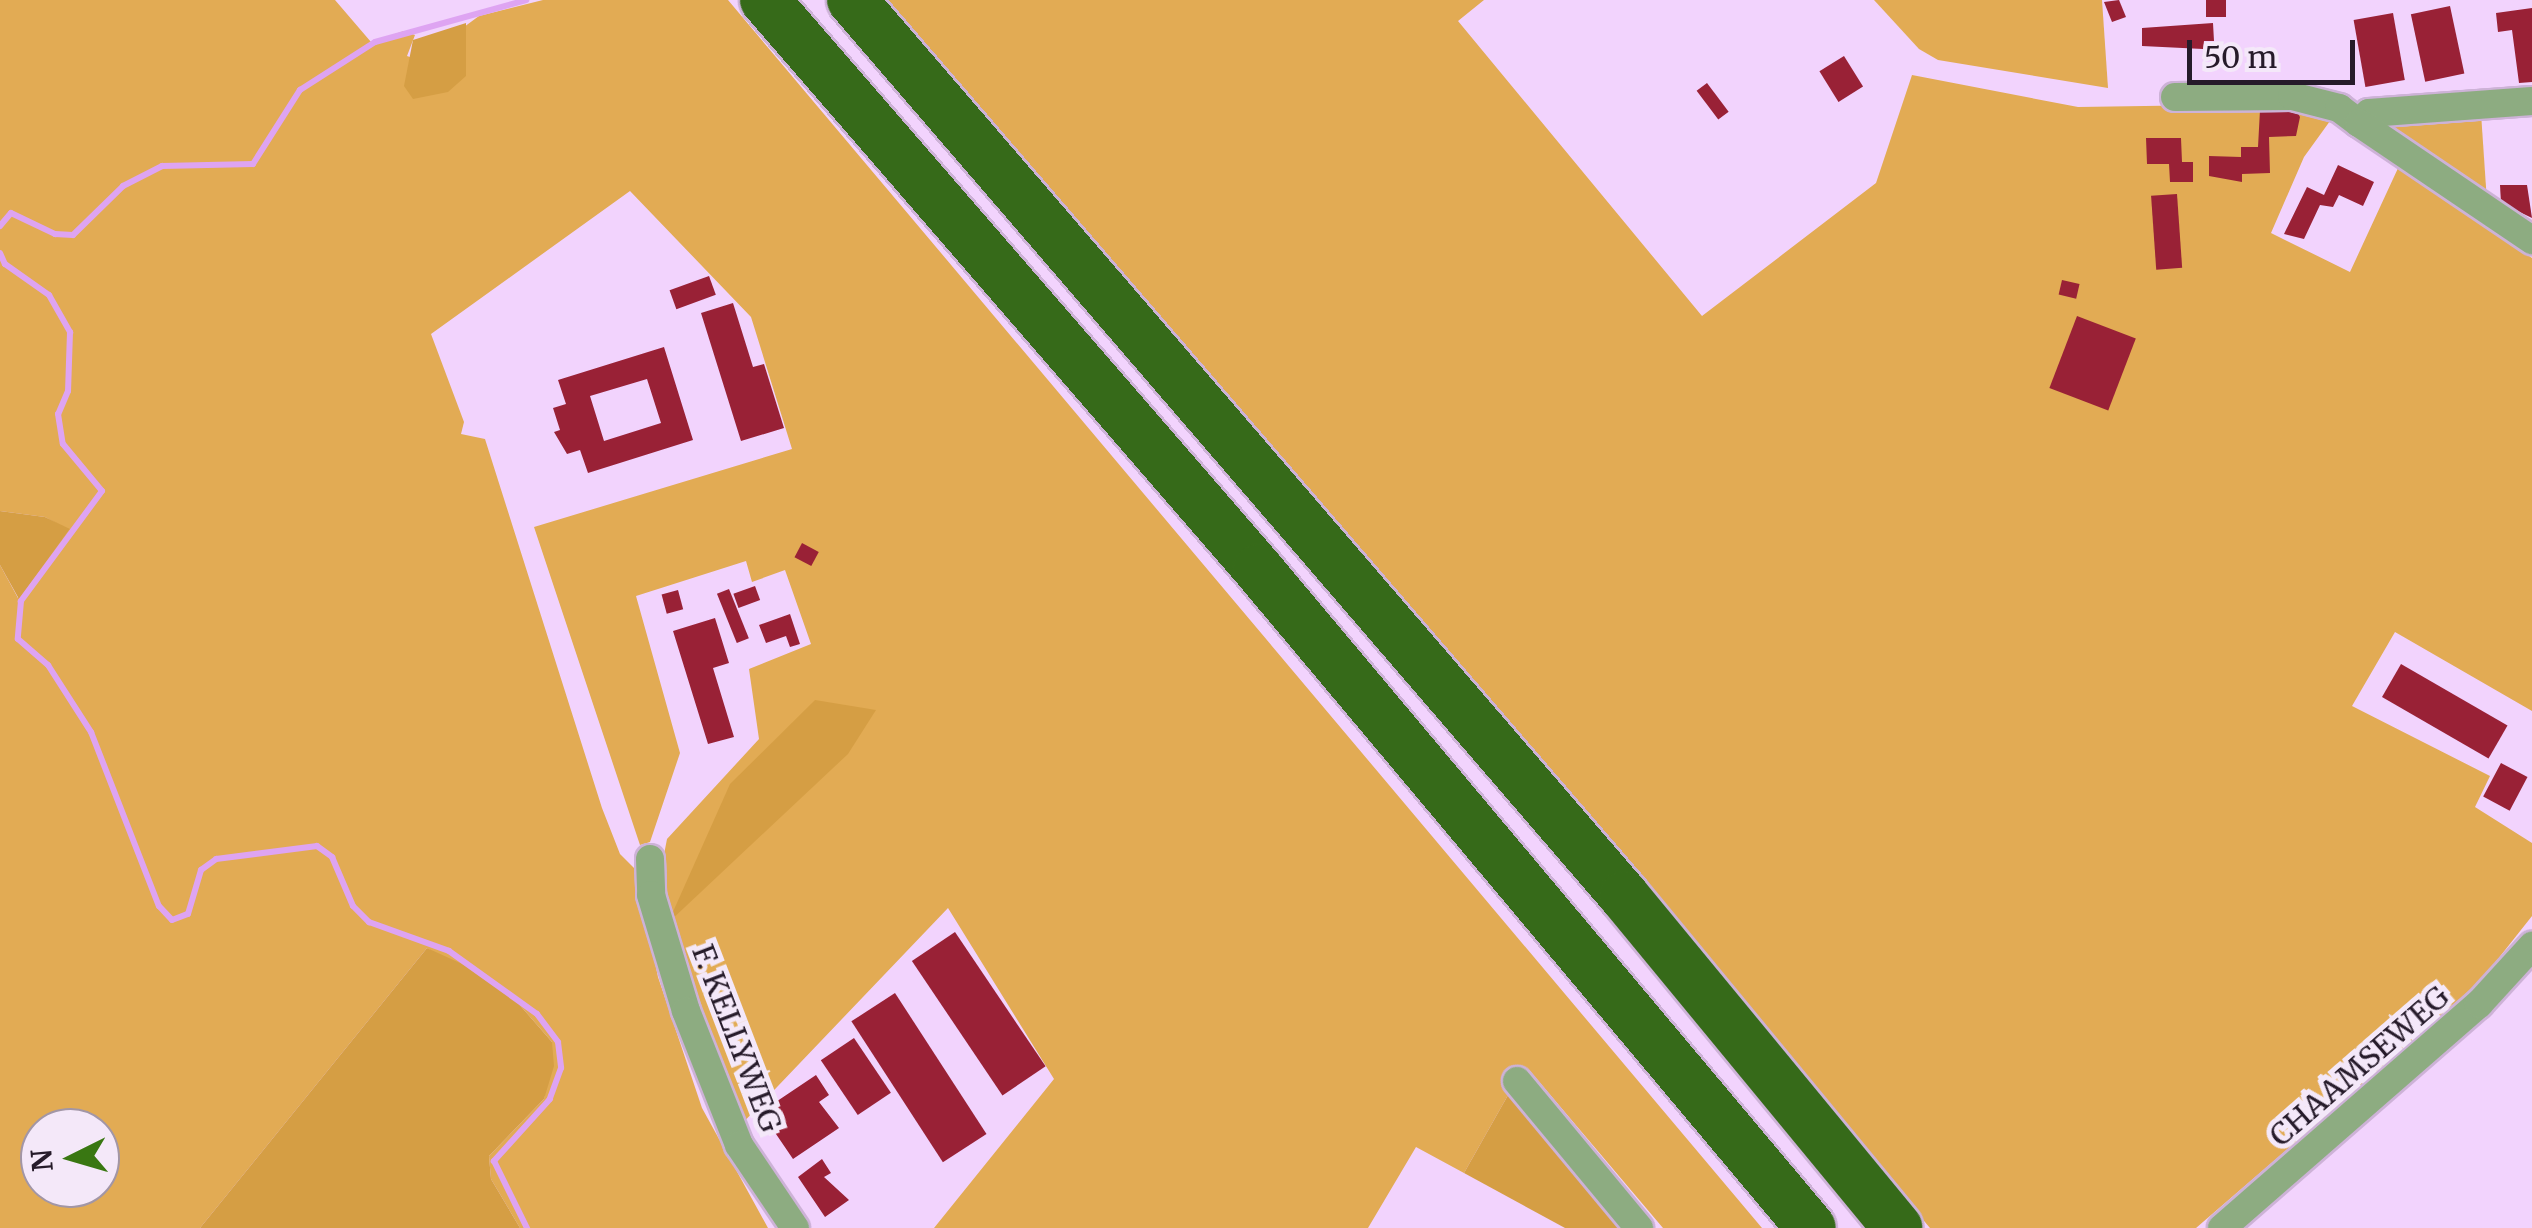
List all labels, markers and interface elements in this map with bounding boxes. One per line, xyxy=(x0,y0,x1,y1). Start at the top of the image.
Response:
scale bar xyxy=(2192,20,2360,82)
text: 50 m xyxy=(2204,38,2277,76)
street label: F. KELLYWEG xyxy=(685,939,789,1137)
street label: CHAAMSEWEG xyxy=(2262,978,2456,1154)
north arrow xyxy=(20,1108,120,1208)
text: N xyxy=(23,1148,61,1173)

